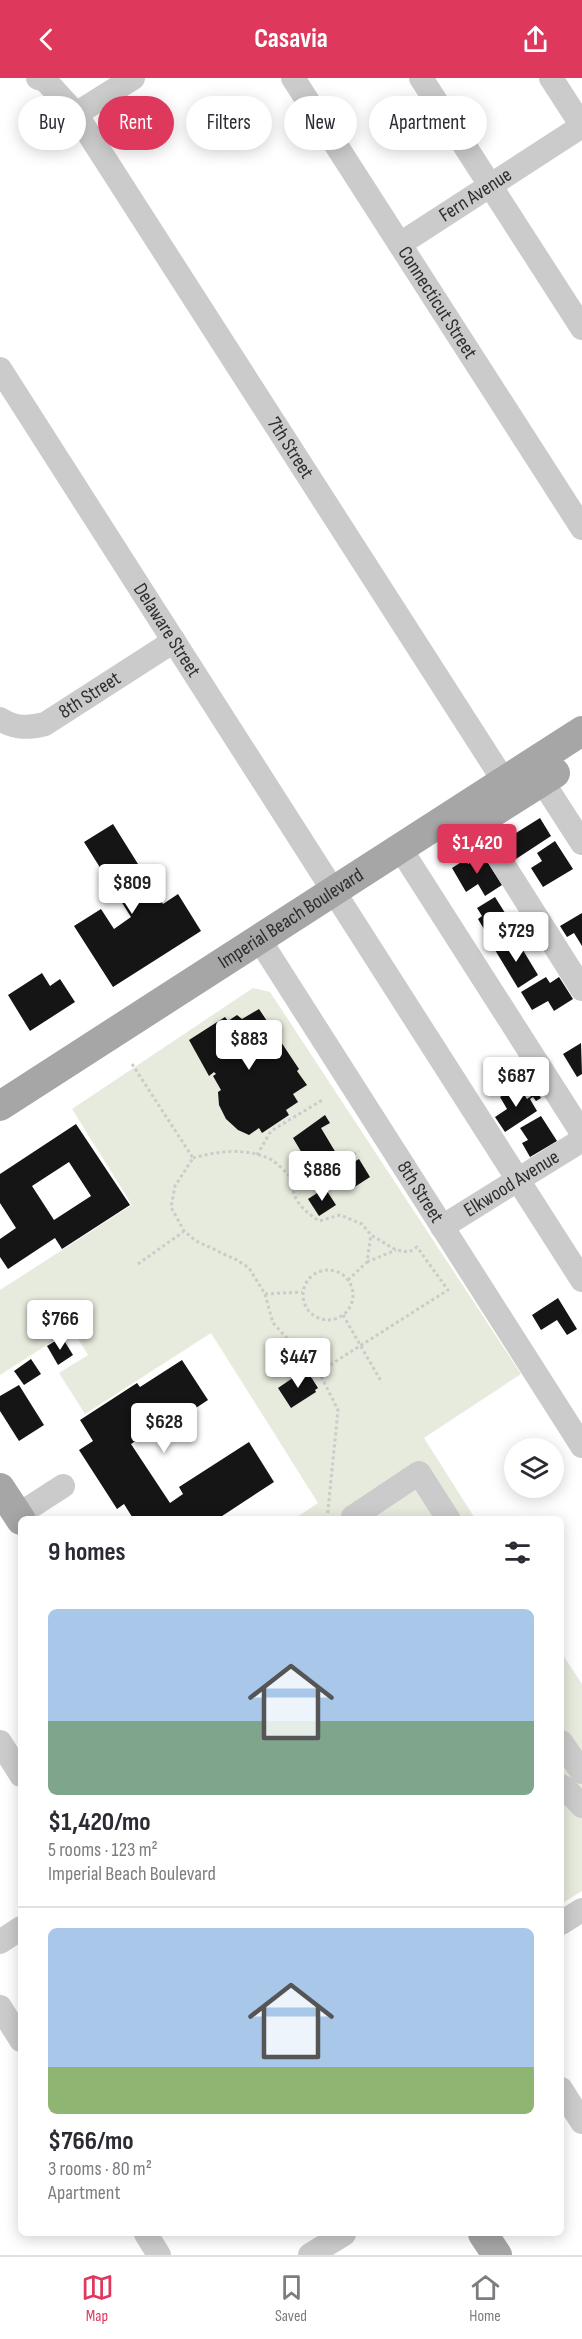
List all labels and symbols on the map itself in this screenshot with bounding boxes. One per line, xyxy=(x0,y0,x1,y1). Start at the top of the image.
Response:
street label: Fern Avenue xyxy=(435,163,516,227)
street label: Connecticut Street xyxy=(392,242,482,363)
street label: 7th Street xyxy=(262,413,319,483)
street label: Delaware Street xyxy=(128,579,206,682)
street label: 8th Street xyxy=(54,667,125,724)
pin: $1,420 xyxy=(428,824,526,875)
street label: Imperial Beach Boulevard xyxy=(214,863,368,974)
pin: $809 xyxy=(96,864,168,915)
pin: $729 xyxy=(480,912,552,963)
pin: $883 xyxy=(213,1020,285,1071)
pin: $687 xyxy=(480,1057,552,1108)
street label: Elkwood Avenue xyxy=(459,1145,564,1222)
pin: $886 xyxy=(286,1151,358,1202)
street label: 8th Street xyxy=(392,1157,449,1228)
pin: $766 xyxy=(24,1300,96,1351)
pin: $447 xyxy=(262,1338,334,1389)
pin: $628 xyxy=(128,1403,200,1454)

